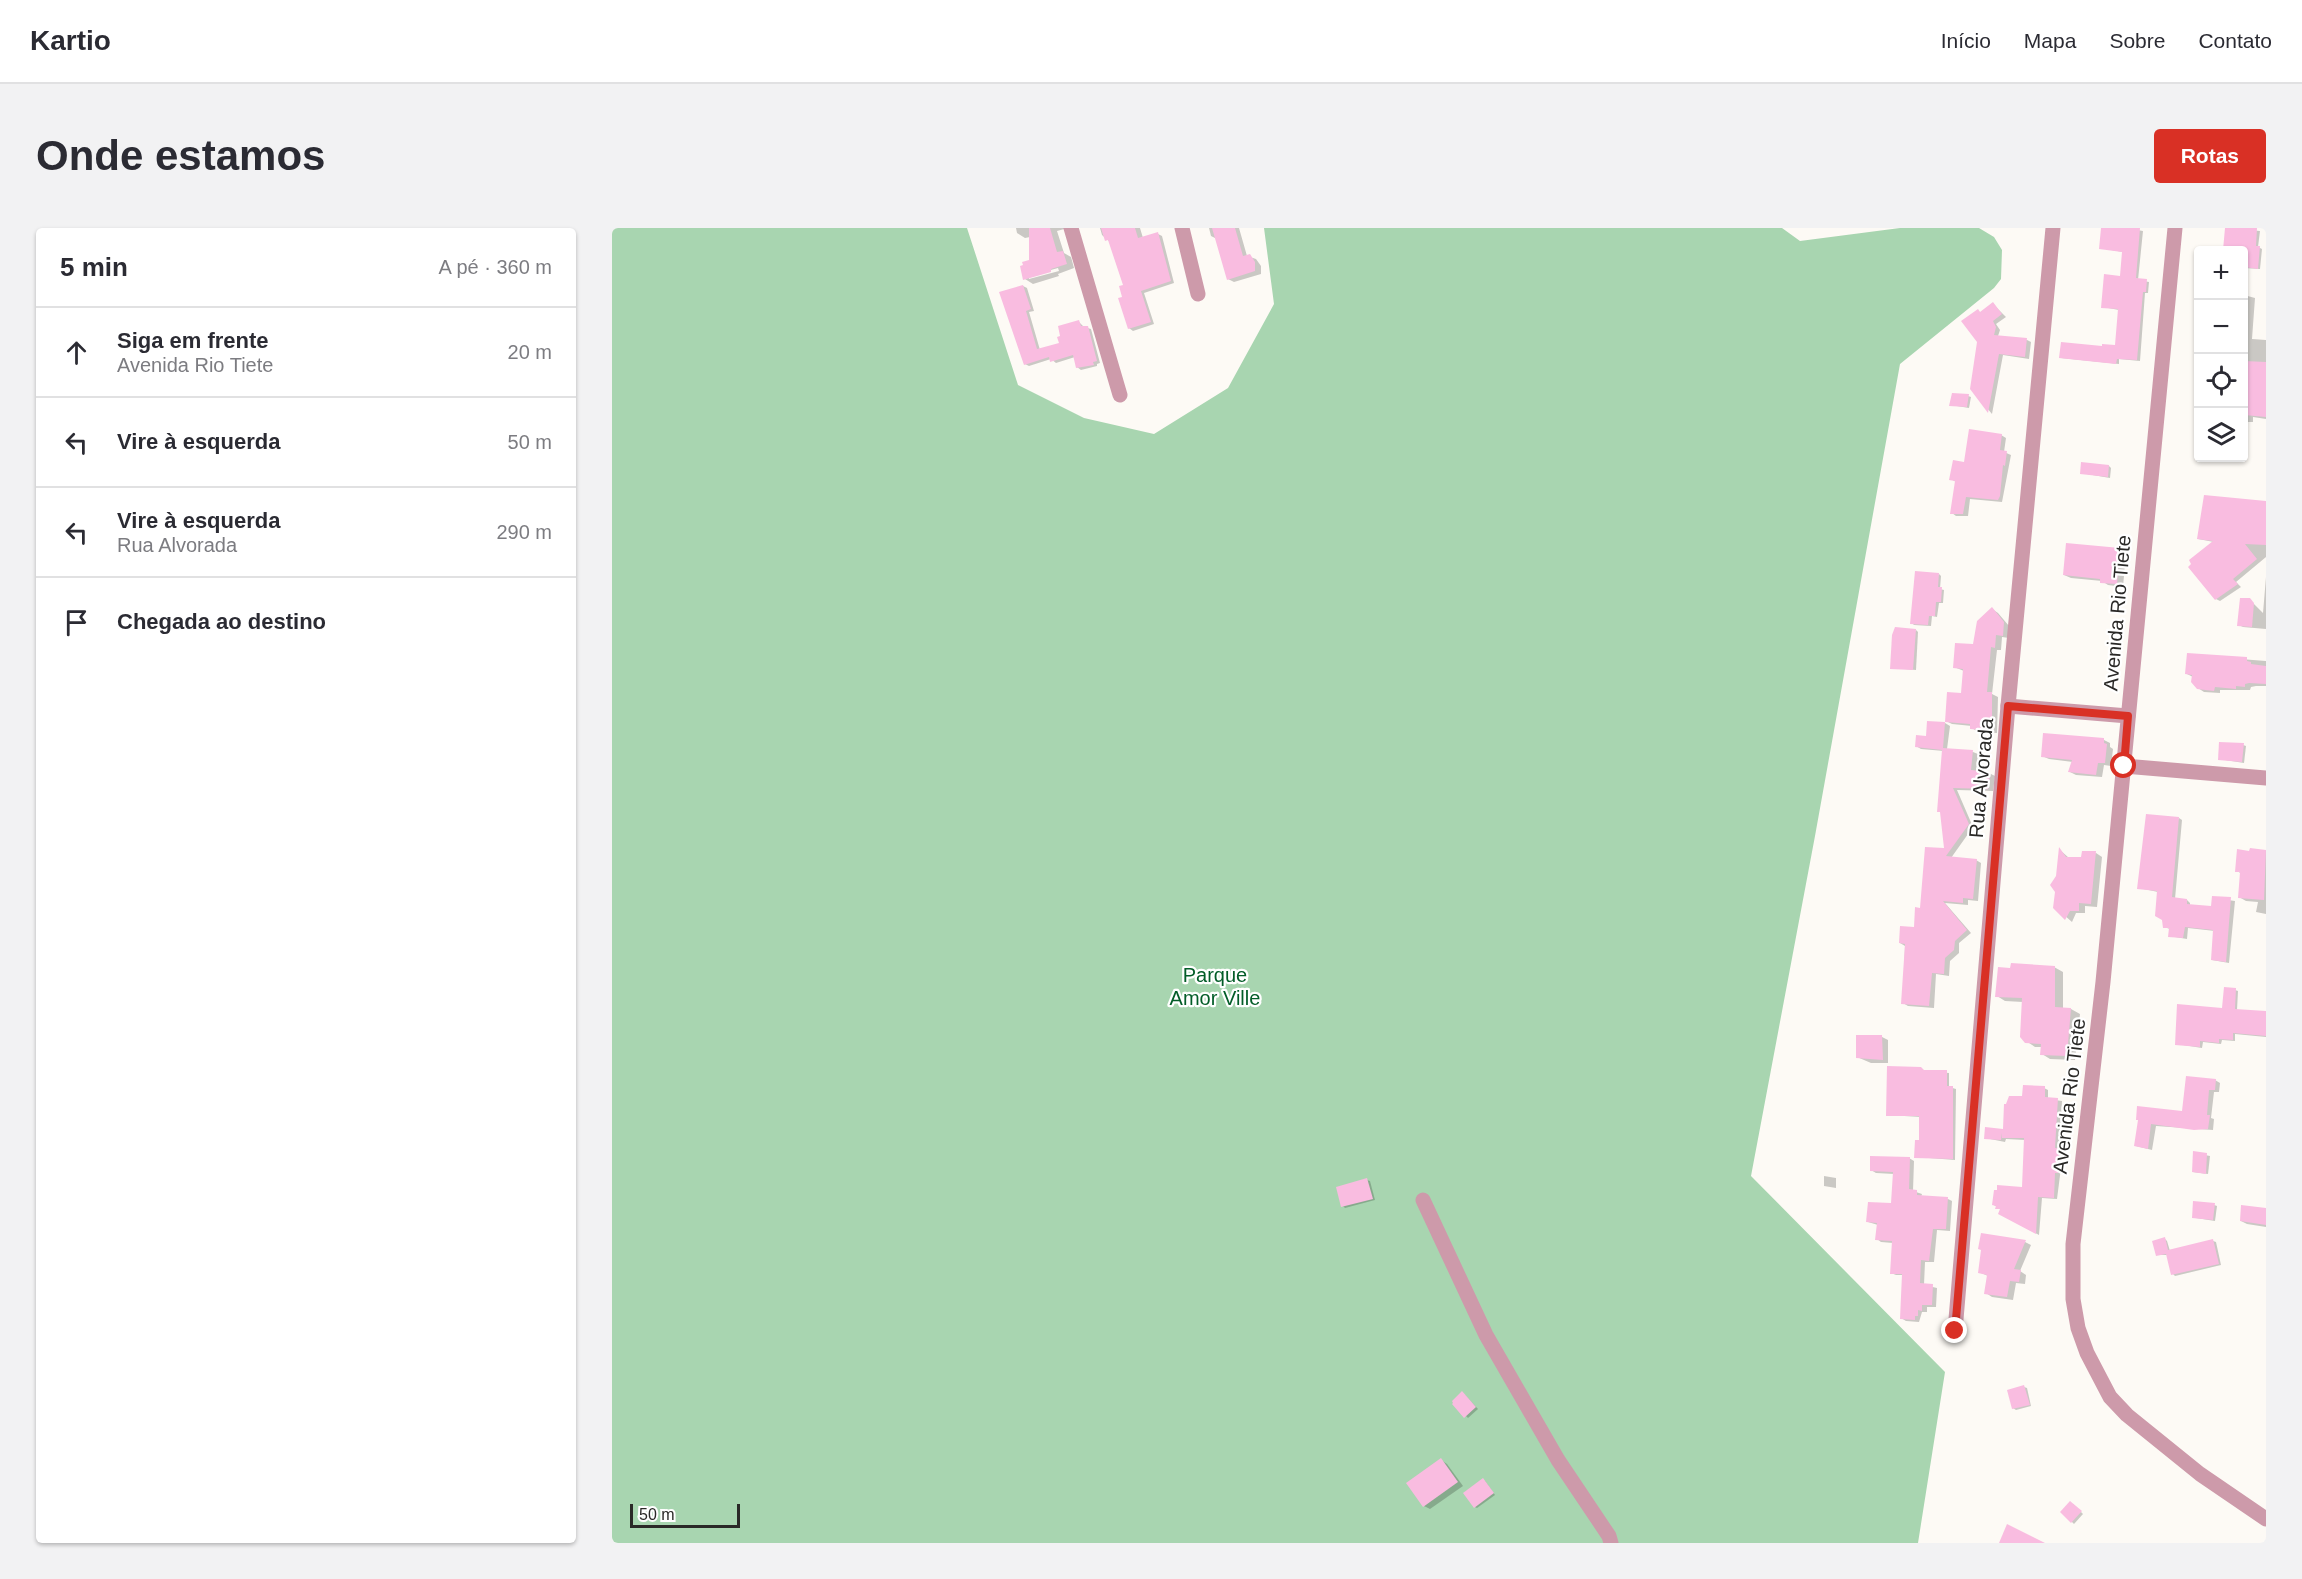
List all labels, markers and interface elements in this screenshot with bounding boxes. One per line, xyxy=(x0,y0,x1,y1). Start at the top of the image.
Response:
text: Kartio xyxy=(30,25,111,56)
text: Início xyxy=(1941,29,1991,52)
text: Mapa xyxy=(2024,29,2076,52)
text: Sobre xyxy=(2109,29,2165,52)
text: Contato xyxy=(2198,29,2272,52)
button: Rotas xyxy=(2154,129,2266,183)
text: Onde estamos xyxy=(36,132,325,179)
map controls xyxy=(2194,246,2248,462)
button: + xyxy=(2194,246,2248,300)
text: 5 min xyxy=(60,252,128,282)
text: A pé · 360 m xyxy=(439,256,552,278)
button: − xyxy=(2194,300,2248,354)
text: Siga em frente xyxy=(117,328,269,353)
icon: ahead xyxy=(60,336,93,369)
text: 20 m xyxy=(508,341,552,363)
text: Avenida Rio Tiete xyxy=(117,354,273,376)
button: locate xyxy=(2194,354,2248,408)
button: layers xyxy=(2194,408,2248,462)
icon: left xyxy=(60,426,93,459)
text: Vire à esquerda xyxy=(117,429,280,454)
text: 50 m xyxy=(508,431,552,453)
text: Vire à esquerda xyxy=(117,508,280,533)
icon: left xyxy=(60,516,93,549)
text: 290 m xyxy=(496,521,552,543)
text: Rua Alvorada xyxy=(117,534,237,556)
street label: Avenida Rio Tiete xyxy=(2099,534,2135,692)
icon: arrive xyxy=(60,606,93,639)
text: Chegada ao destino xyxy=(117,609,326,634)
street label: Rua Alvorada xyxy=(1965,716,1997,839)
route start xyxy=(2110,752,2136,778)
park label: Parque Amor Ville xyxy=(1170,964,1260,1009)
street label: Avenida Rio Tiete xyxy=(2049,1017,2089,1175)
route end xyxy=(1941,1317,1967,1343)
scale bar xyxy=(630,1501,740,1528)
text: 50 m xyxy=(639,1506,675,1523)

